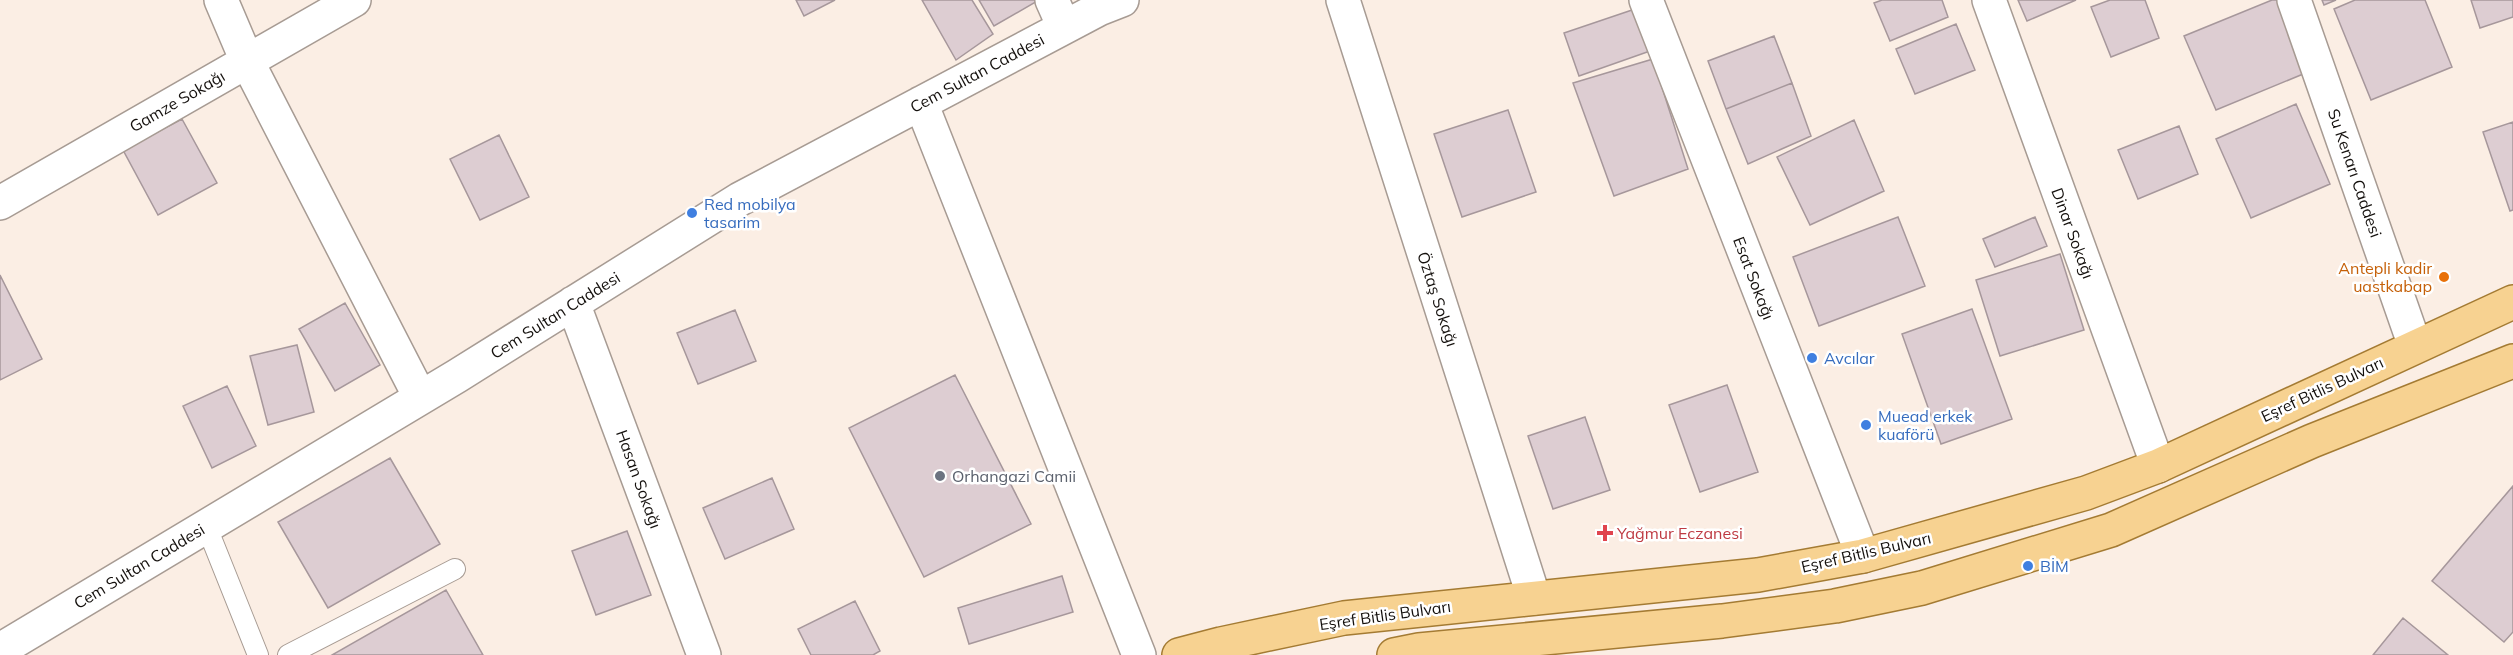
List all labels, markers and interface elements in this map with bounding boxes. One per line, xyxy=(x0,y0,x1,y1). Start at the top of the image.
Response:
street label: Cem Sultan Caddesi xyxy=(907,29,1047,117)
street label: Gamze Sokağı xyxy=(126,66,228,136)
street label: Su Kenarı Caddesi xyxy=(2324,106,2386,240)
street label: Dinar Sokağı xyxy=(2047,185,2099,281)
place label: Red mobilya tasarim xyxy=(704,194,796,232)
marker: Red mobilya tasarim xyxy=(685,206,699,220)
street label: Esat Sokağı xyxy=(1729,234,1779,322)
street label: Öztaş Sokağı xyxy=(1413,249,1463,349)
place label: Antepli kadir uastkabap xyxy=(2338,258,2432,296)
street label: Cem Sultan Caddesi xyxy=(487,267,623,363)
marker: Antepli kadir uastkabap xyxy=(2437,270,2451,284)
place label: Avcılar xyxy=(1824,348,1875,368)
marker: Avcılar xyxy=(1805,351,1819,365)
street label: Eşref Bitlis Bulvarı xyxy=(2258,352,2386,426)
place label: Muead erkek kuaförü xyxy=(1878,406,1973,444)
marker: Muead erkek kuaförü xyxy=(1859,418,1873,432)
street label: Hasan Sokağı xyxy=(612,427,666,531)
place label: Orhangazi Camii xyxy=(952,466,1076,486)
marker: Orhangazi Camii xyxy=(933,469,947,483)
street label: Cem Sultan Caddesi xyxy=(70,519,208,613)
place label: Yağmur Eczanesi xyxy=(1616,523,1743,543)
marker: Yağmur Eczanesi xyxy=(1598,526,1612,540)
street label: Eşref Bitlis Bulvarı xyxy=(1799,527,1933,577)
place label: BİM xyxy=(2040,556,2069,576)
marker: BİM xyxy=(2021,559,2035,573)
street label: Eşref Bitlis Bulvarı xyxy=(1318,596,1452,634)

